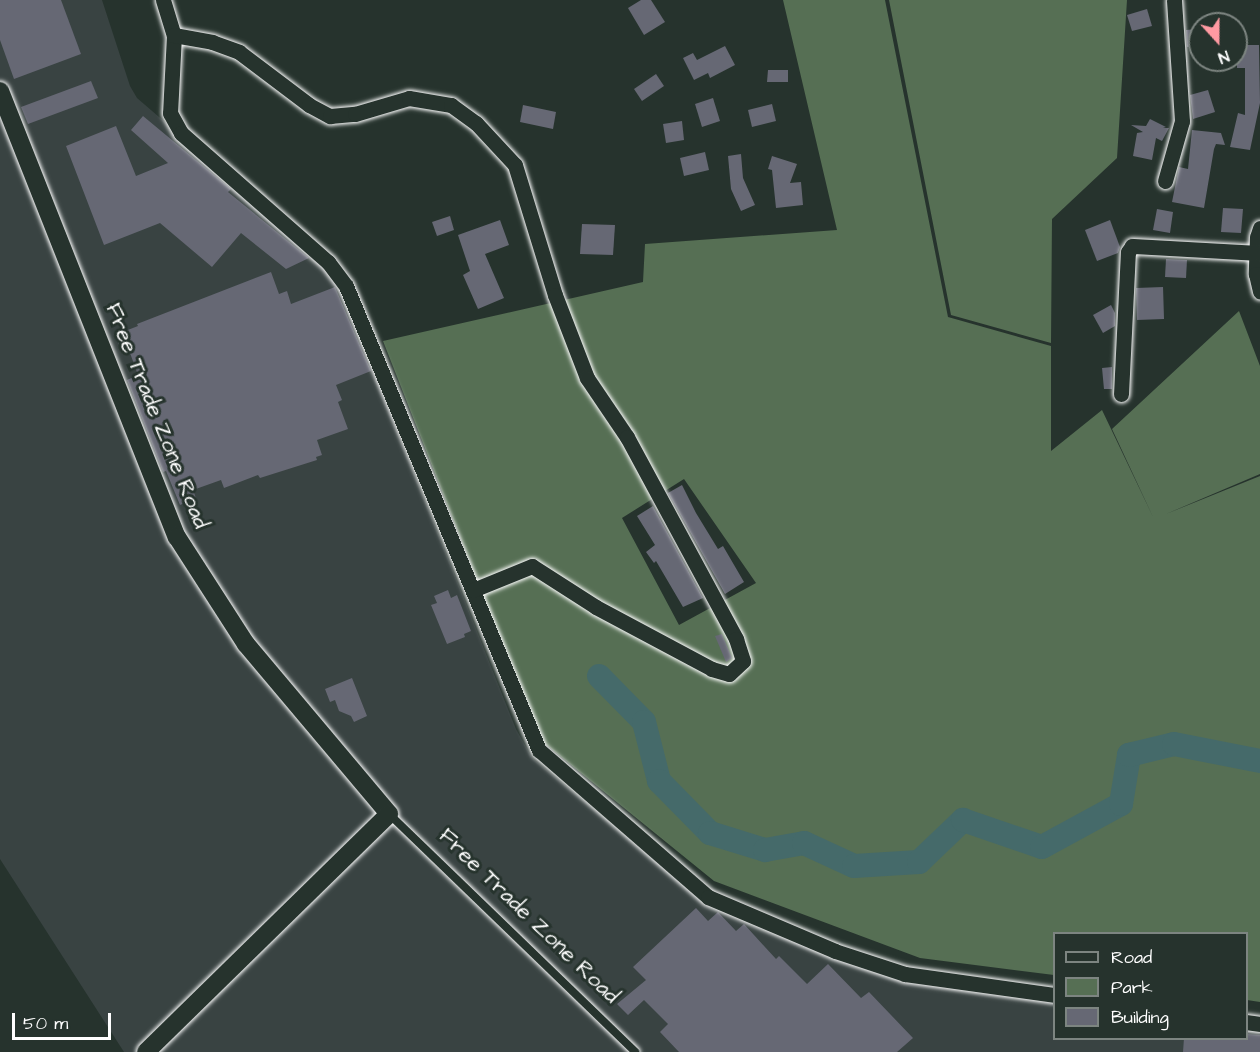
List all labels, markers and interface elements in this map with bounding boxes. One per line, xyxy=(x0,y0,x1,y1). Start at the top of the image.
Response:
north arrow xyxy=(1188,12,1248,72)
text: N xyxy=(1215,45,1232,69)
street label: Free Trade Zone Road xyxy=(100,299,214,533)
street label: Free Trade Zone Road xyxy=(433,823,625,1009)
legend xyxy=(1053,932,1248,1040)
text: Road xyxy=(1111,945,1152,970)
text: Park xyxy=(1111,975,1153,1000)
scale bar xyxy=(15,1001,114,1039)
text: Building xyxy=(1111,1005,1169,1030)
text: 50 m xyxy=(23,1011,68,1036)

